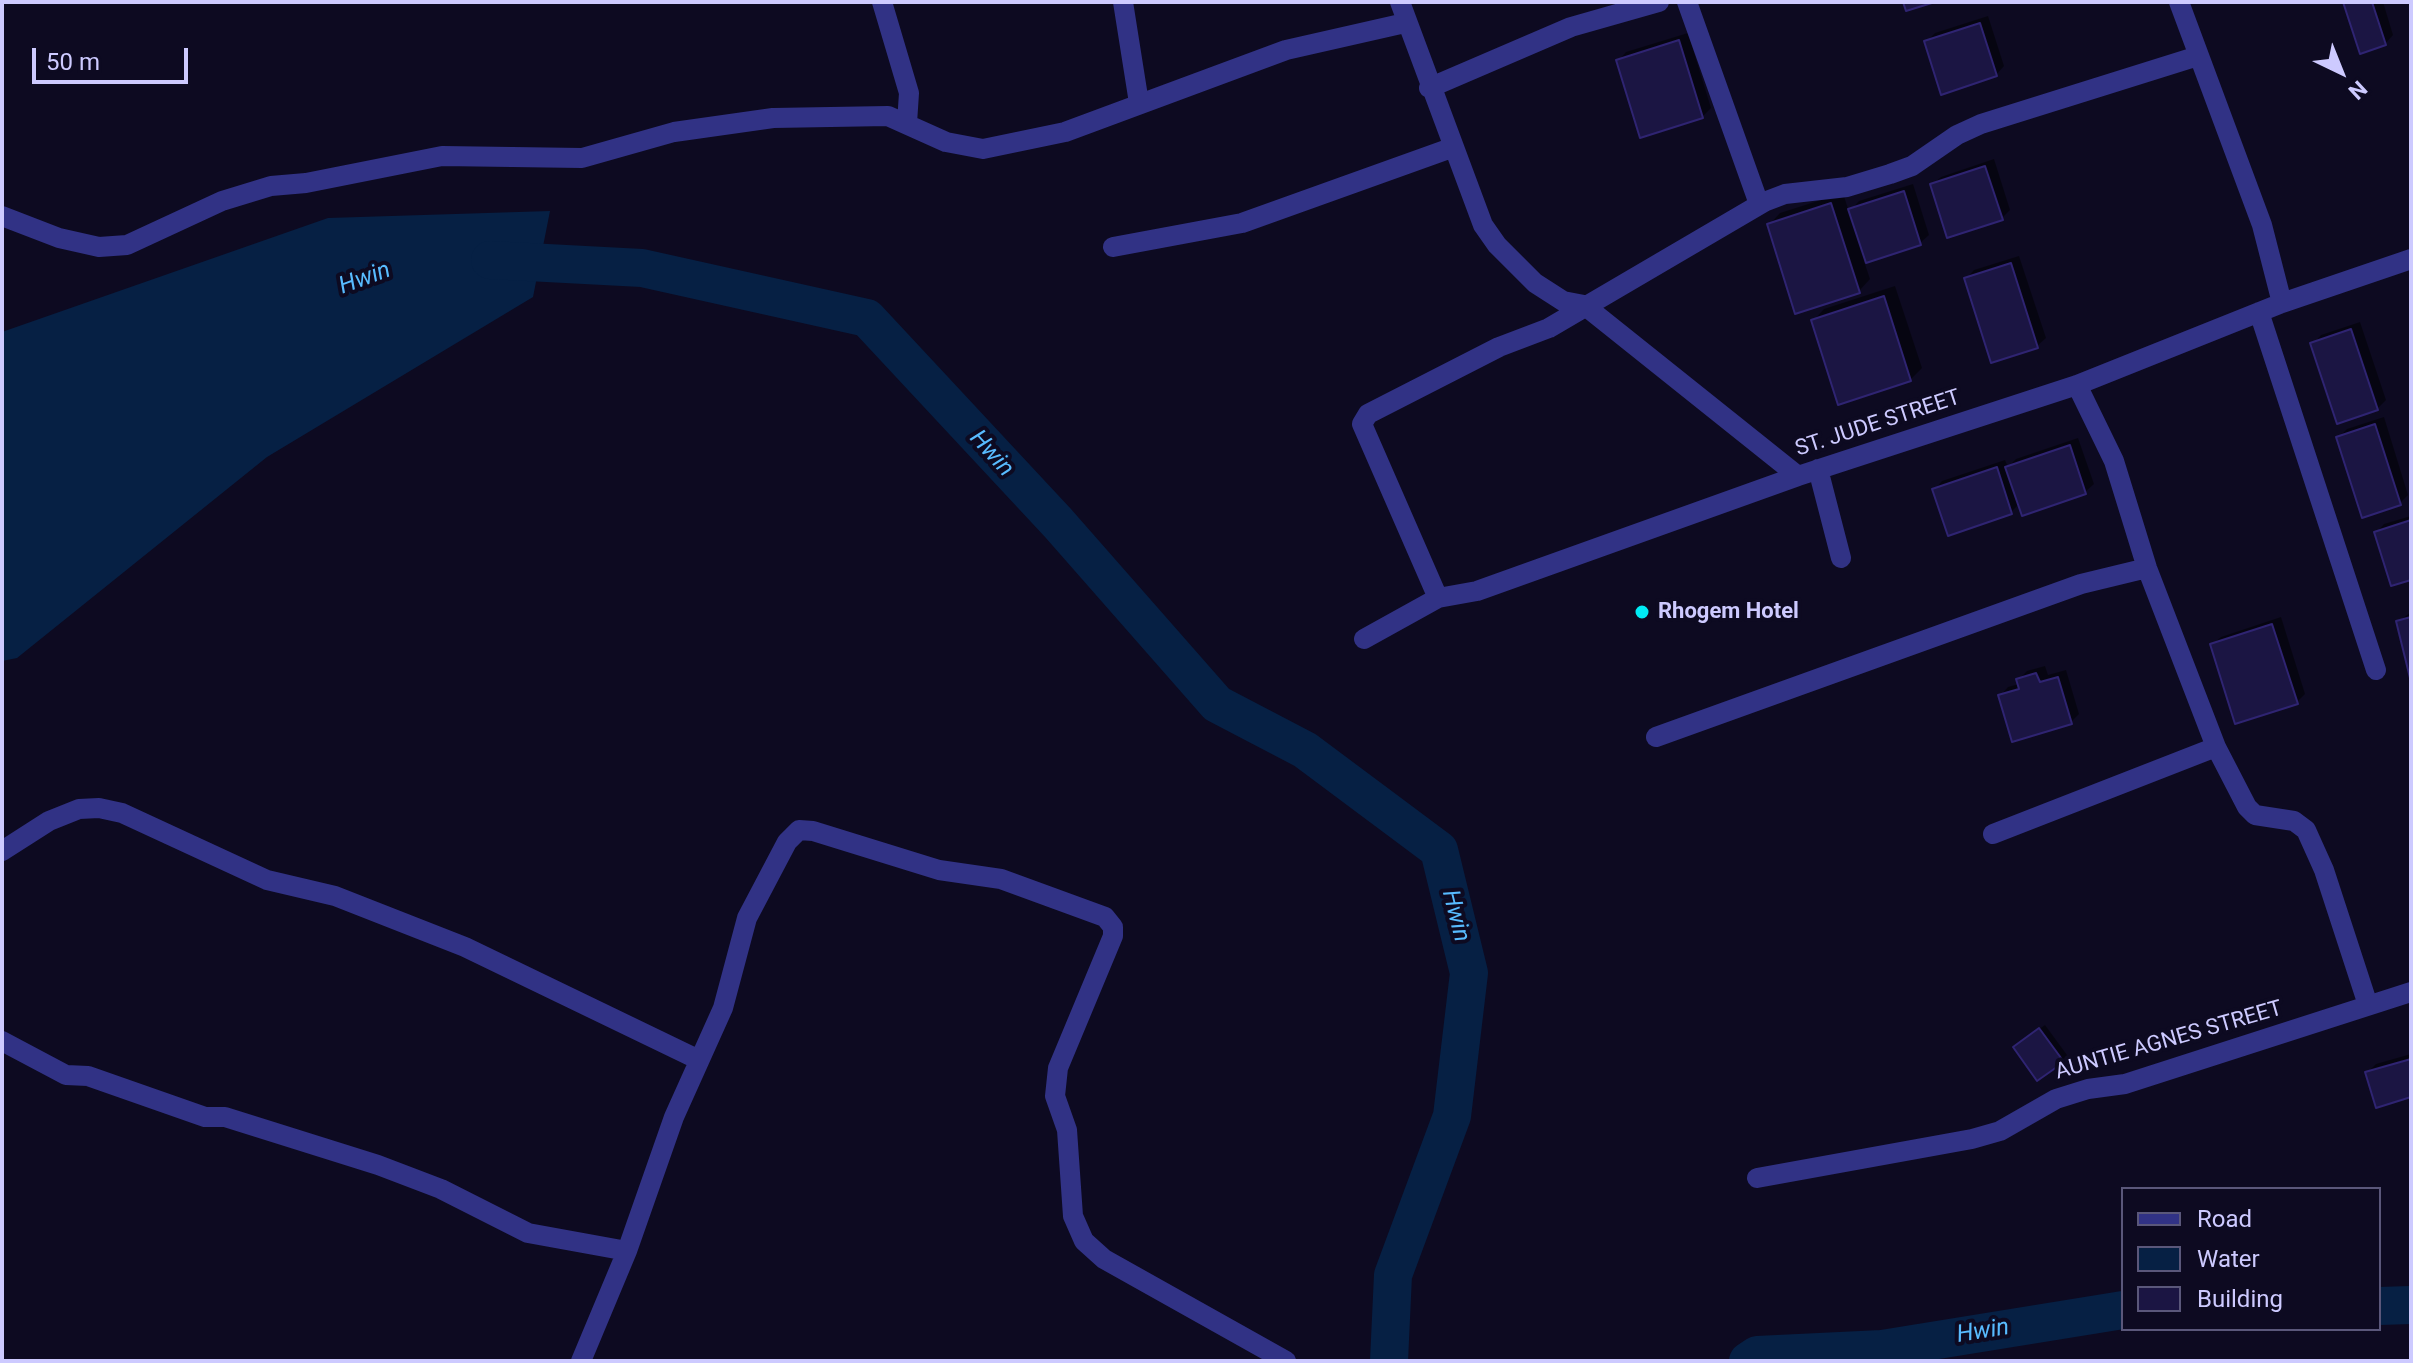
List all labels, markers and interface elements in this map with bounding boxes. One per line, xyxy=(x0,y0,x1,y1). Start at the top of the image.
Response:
scale bar xyxy=(36,32,192,82)
north arrow xyxy=(2301,32,2381,112)
text: 50 m xyxy=(46,48,100,76)
text: N xyxy=(2344,75,2372,104)
water label: Hwin xyxy=(335,256,395,302)
street label: ST. JUDE STREET xyxy=(1792,385,1964,463)
water label: Hwin xyxy=(963,425,1019,483)
place label: Rhogem Hotel xyxy=(1658,599,1799,625)
marker: Rhogem Hotel xyxy=(1633,603,1651,621)
water label: Hwin xyxy=(1435,887,1475,945)
street label: AUNTIE AGNES STREET xyxy=(2052,996,2286,1086)
legend xyxy=(2121,1187,2381,1331)
text: Road xyxy=(2197,1205,2252,1233)
text: Water xyxy=(2197,1245,2260,1273)
text: Building xyxy=(2197,1285,2283,1313)
water label: Hwin xyxy=(1955,1314,2011,1350)

